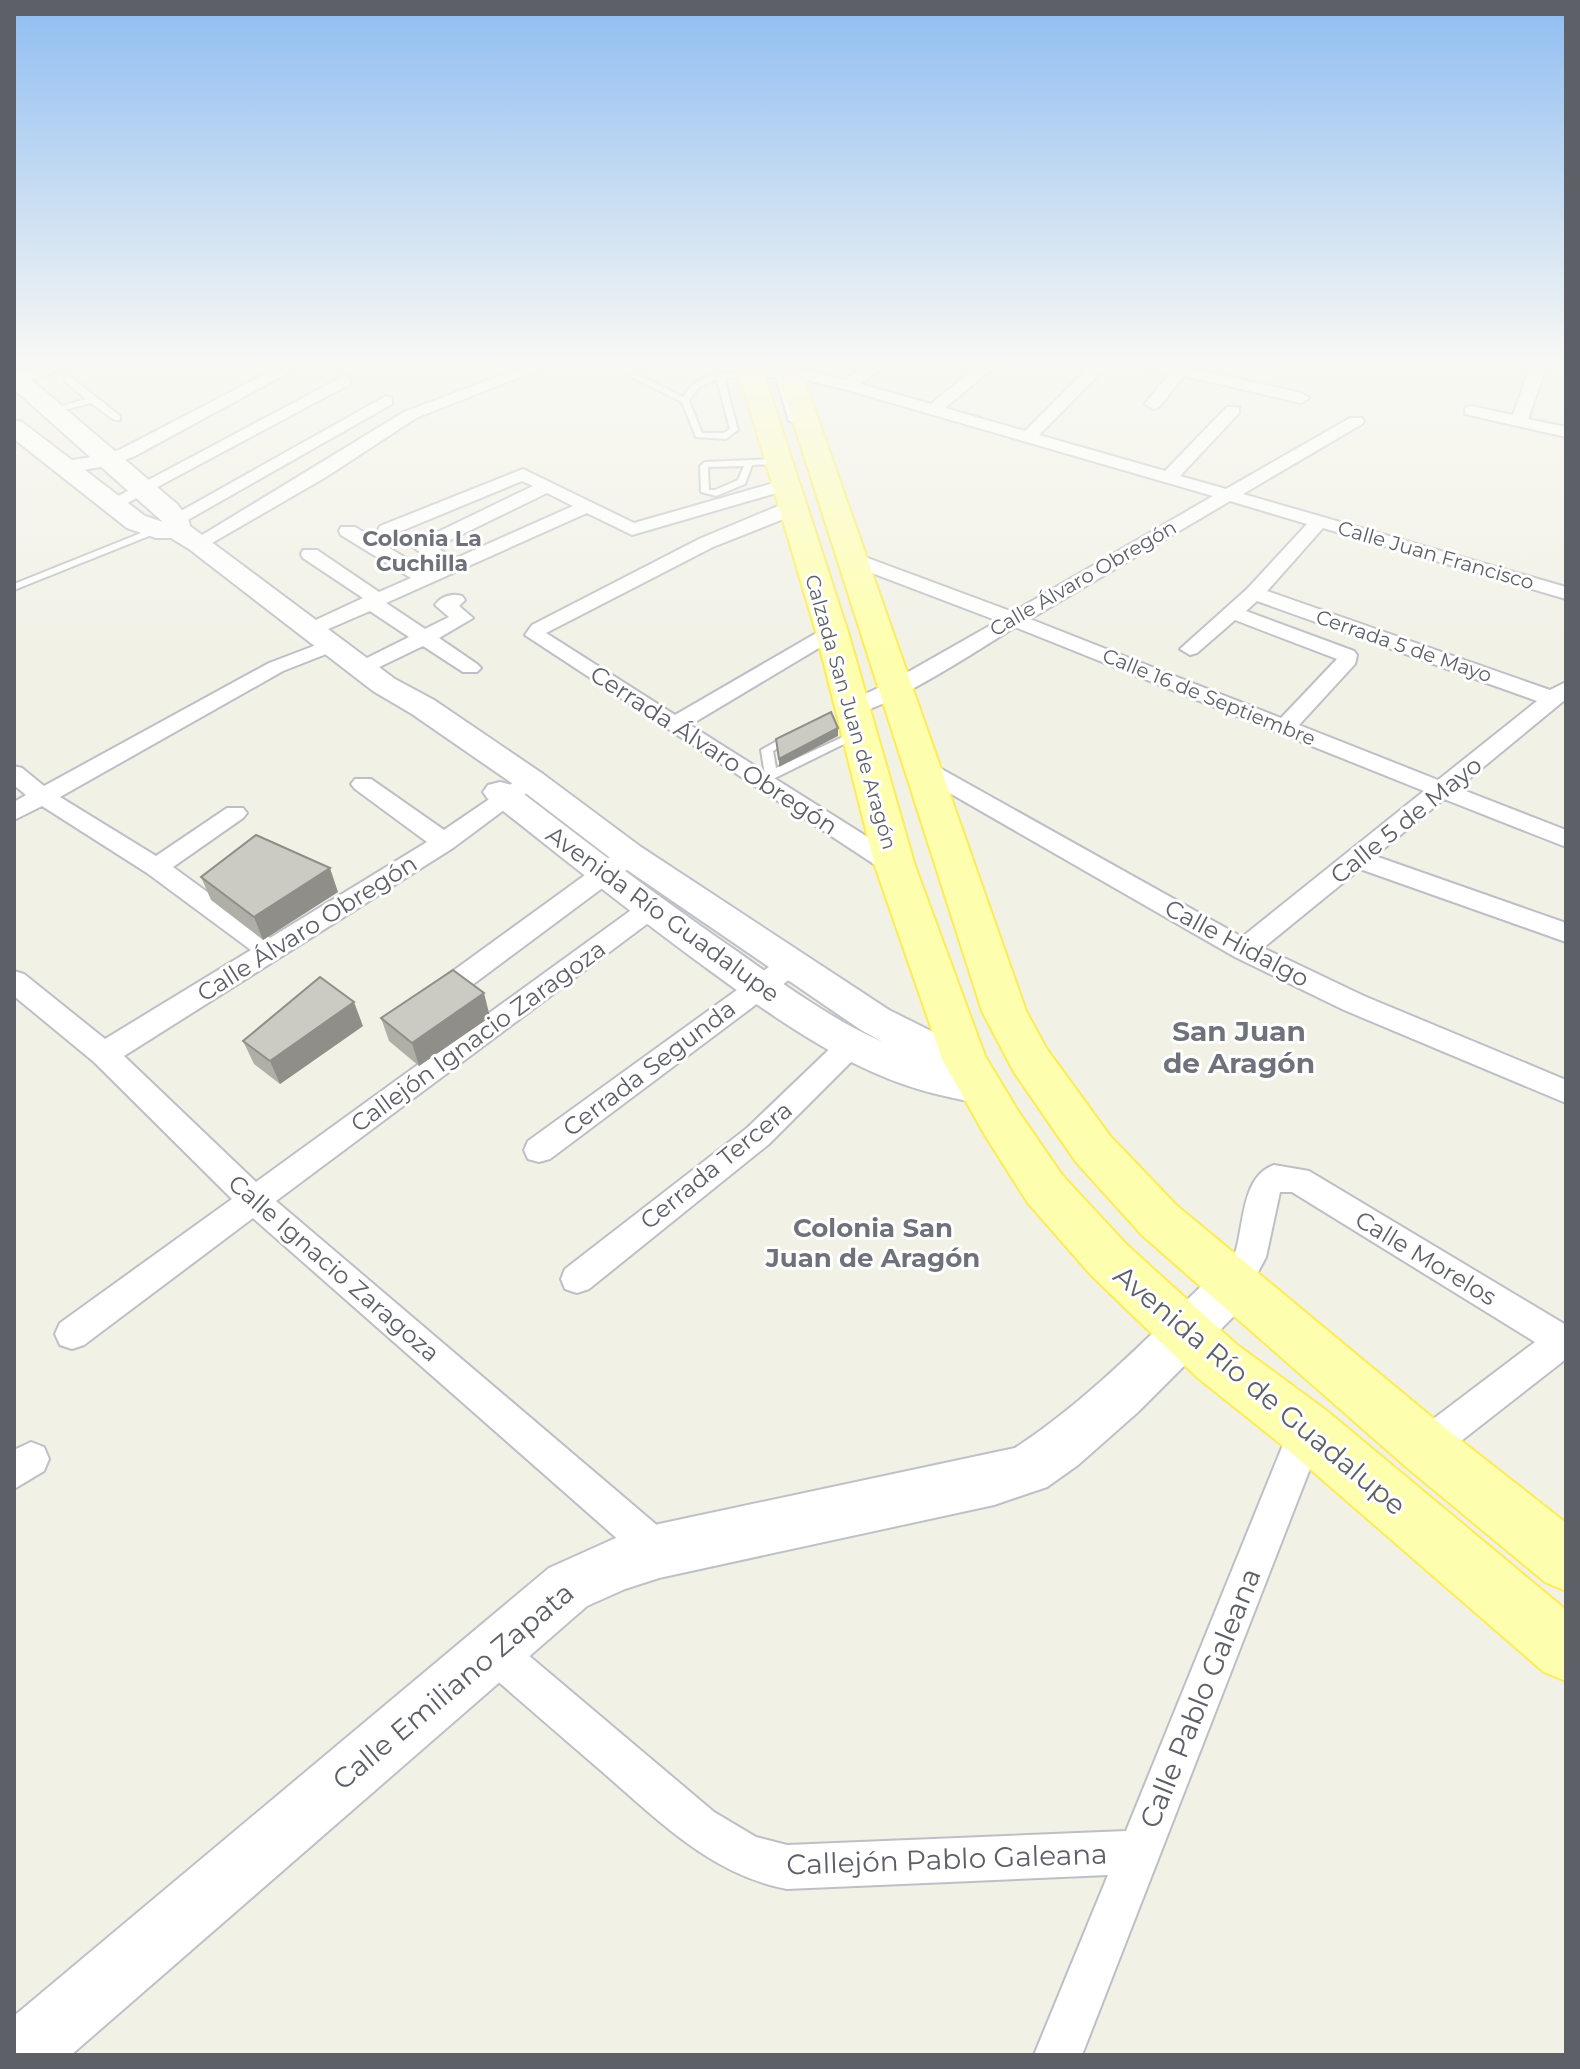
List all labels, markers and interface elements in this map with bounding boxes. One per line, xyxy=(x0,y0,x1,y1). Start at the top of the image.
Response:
street label: Calle Álvaro Obregón xyxy=(985,515,1181,641)
street label: Calle Juan Francisco xyxy=(1335,516,1537,594)
district label: Colonia La Cuchilla xyxy=(362,525,482,577)
street label: Calzada San Juan de Aragón xyxy=(800,572,902,852)
street label: Cerrada 5 de Mayo xyxy=(1313,605,1495,687)
street label: Calle 16 de Septiembre xyxy=(1099,643,1319,751)
street label: Cerrada Álvaro Obregón xyxy=(585,659,843,841)
street label: Calle 5 de Mayo xyxy=(1325,750,1487,890)
street label: Avenida Río Guadalupe xyxy=(541,820,785,1008)
street label: Calle Álvaro Obregón xyxy=(192,848,422,1008)
street label: Calle Hidalgo xyxy=(1160,893,1314,993)
street label: Callejón Ignacio Zaragoza xyxy=(345,934,611,1138)
street label: Cerrada Segunda xyxy=(557,994,741,1142)
district label: San Juan de Aragón xyxy=(1163,1014,1315,1080)
street label: Cerrada Tercera xyxy=(634,1095,798,1235)
street label: Calle Ignacio Zaragoza xyxy=(223,1168,445,1368)
street label: Calle Morelos xyxy=(1350,1204,1502,1312)
district label: Colonia San Juan de Aragón xyxy=(765,1212,980,1274)
street label: Avenida Río de Guadalupe xyxy=(1107,1258,1413,1522)
street label: Calle Pablo Galeana xyxy=(1132,1563,1268,1833)
street label: Calle Emiliano Zapata xyxy=(326,1575,580,1797)
street label: Callejón Pablo Galeana xyxy=(786,1836,1108,1882)

